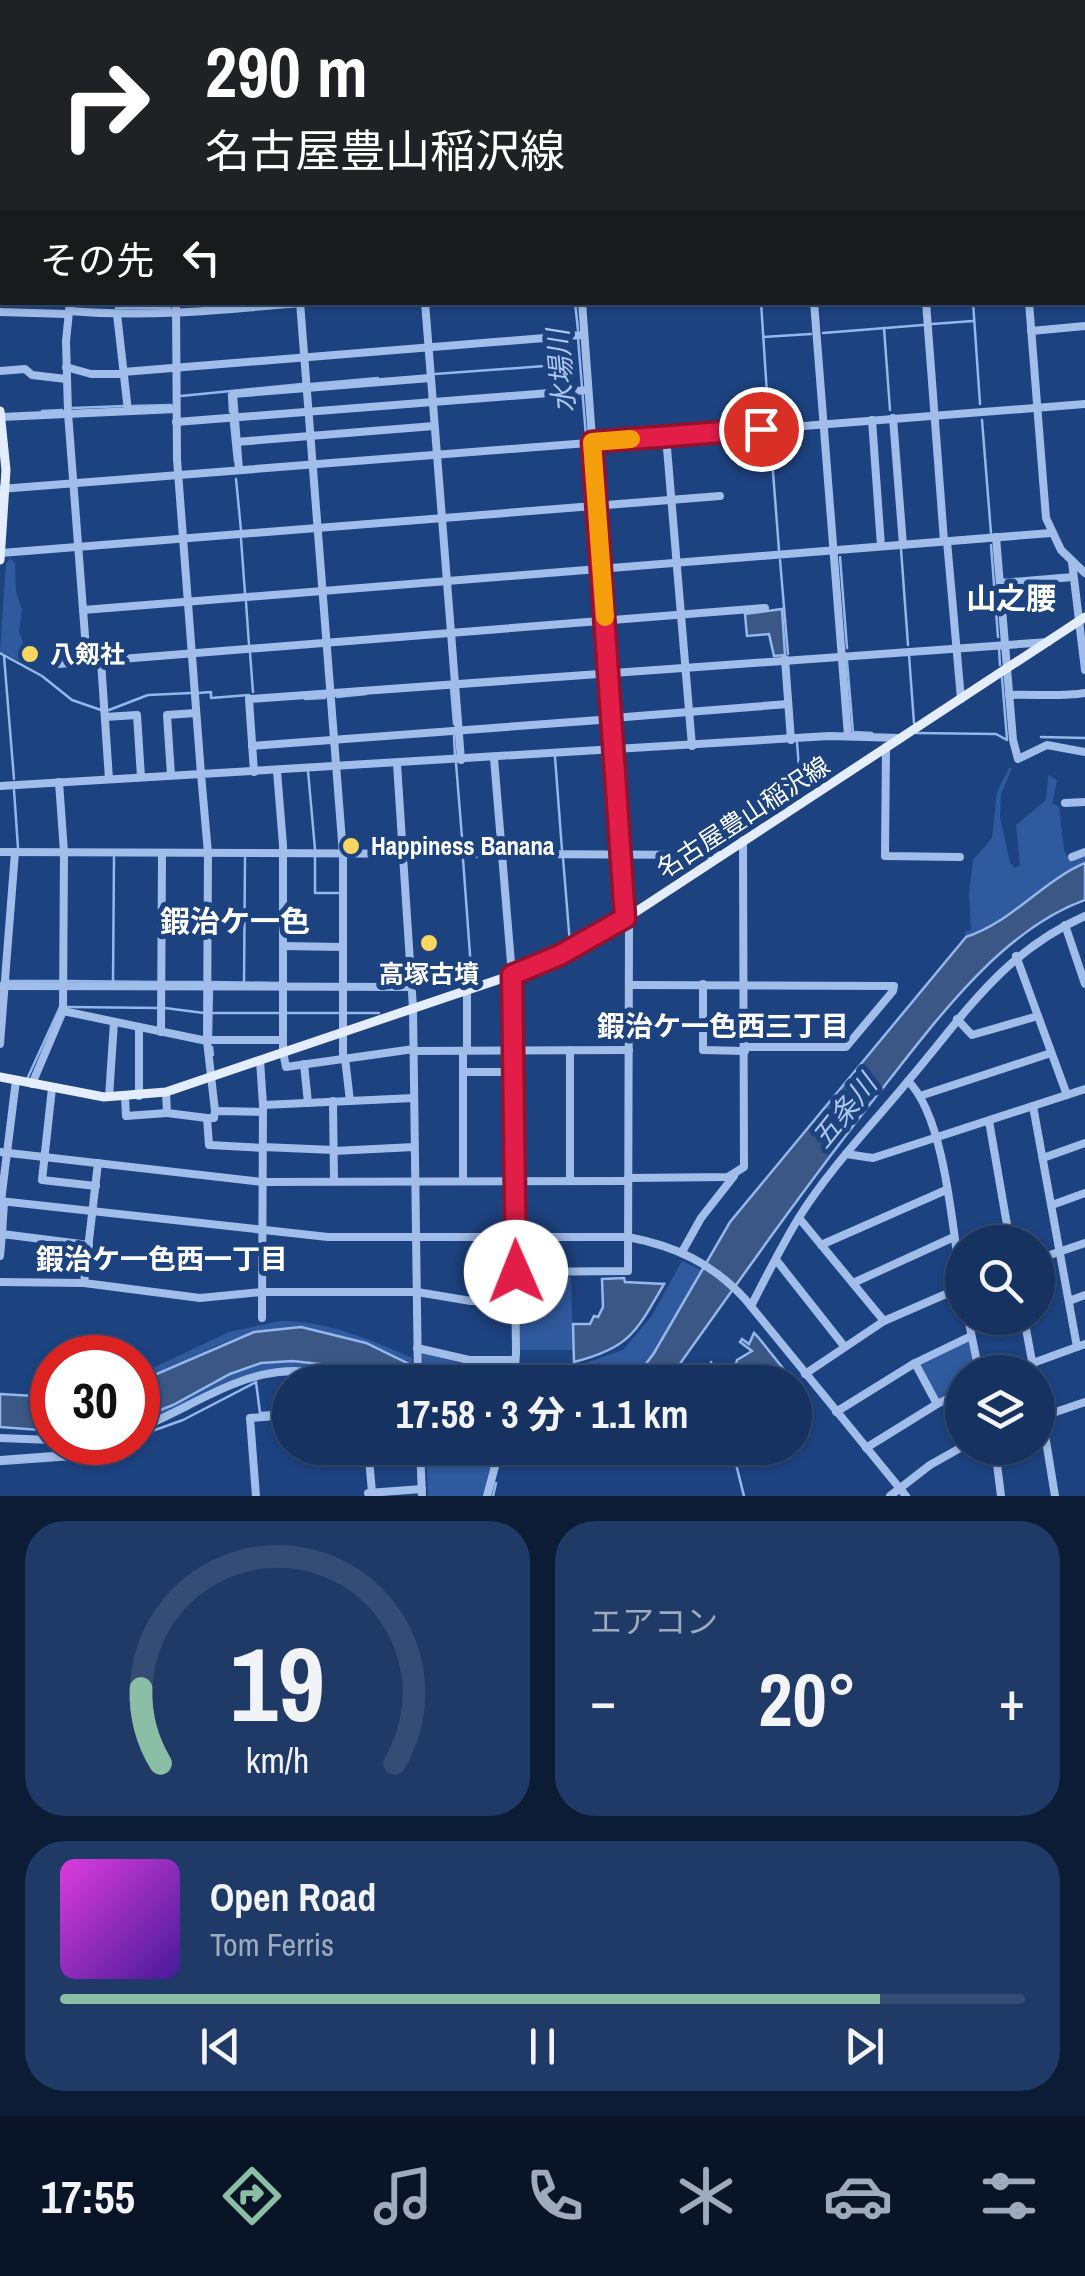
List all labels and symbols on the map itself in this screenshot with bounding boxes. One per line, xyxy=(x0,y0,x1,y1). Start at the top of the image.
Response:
water label: 水場川 xyxy=(538,325,584,415)
pin xyxy=(719,387,804,472)
district label: 山之腰 xyxy=(966,578,1056,618)
place label: 八剱社 xyxy=(50,637,125,671)
marker: 八剱社 xyxy=(19,643,41,665)
street label: 名古屋豊山稲沢線 xyxy=(650,748,836,886)
place label: Happiness Banana xyxy=(371,829,555,863)
marker: Happiness Banana xyxy=(340,835,362,857)
district label: 鍜治ケ一色 xyxy=(160,901,310,941)
marker: 高塚古墳 xyxy=(418,932,440,954)
place label: 高塚古墳 xyxy=(379,957,479,991)
district label: 鍜治ケ一色西三丁目 xyxy=(597,1007,849,1045)
water label: 五条川 xyxy=(803,1064,887,1156)
position arrow xyxy=(464,1220,568,1324)
district label: 鍜治ケ一色西一丁目 xyxy=(36,1240,288,1278)
speed limit sign: 30 xyxy=(30,1335,160,1465)

